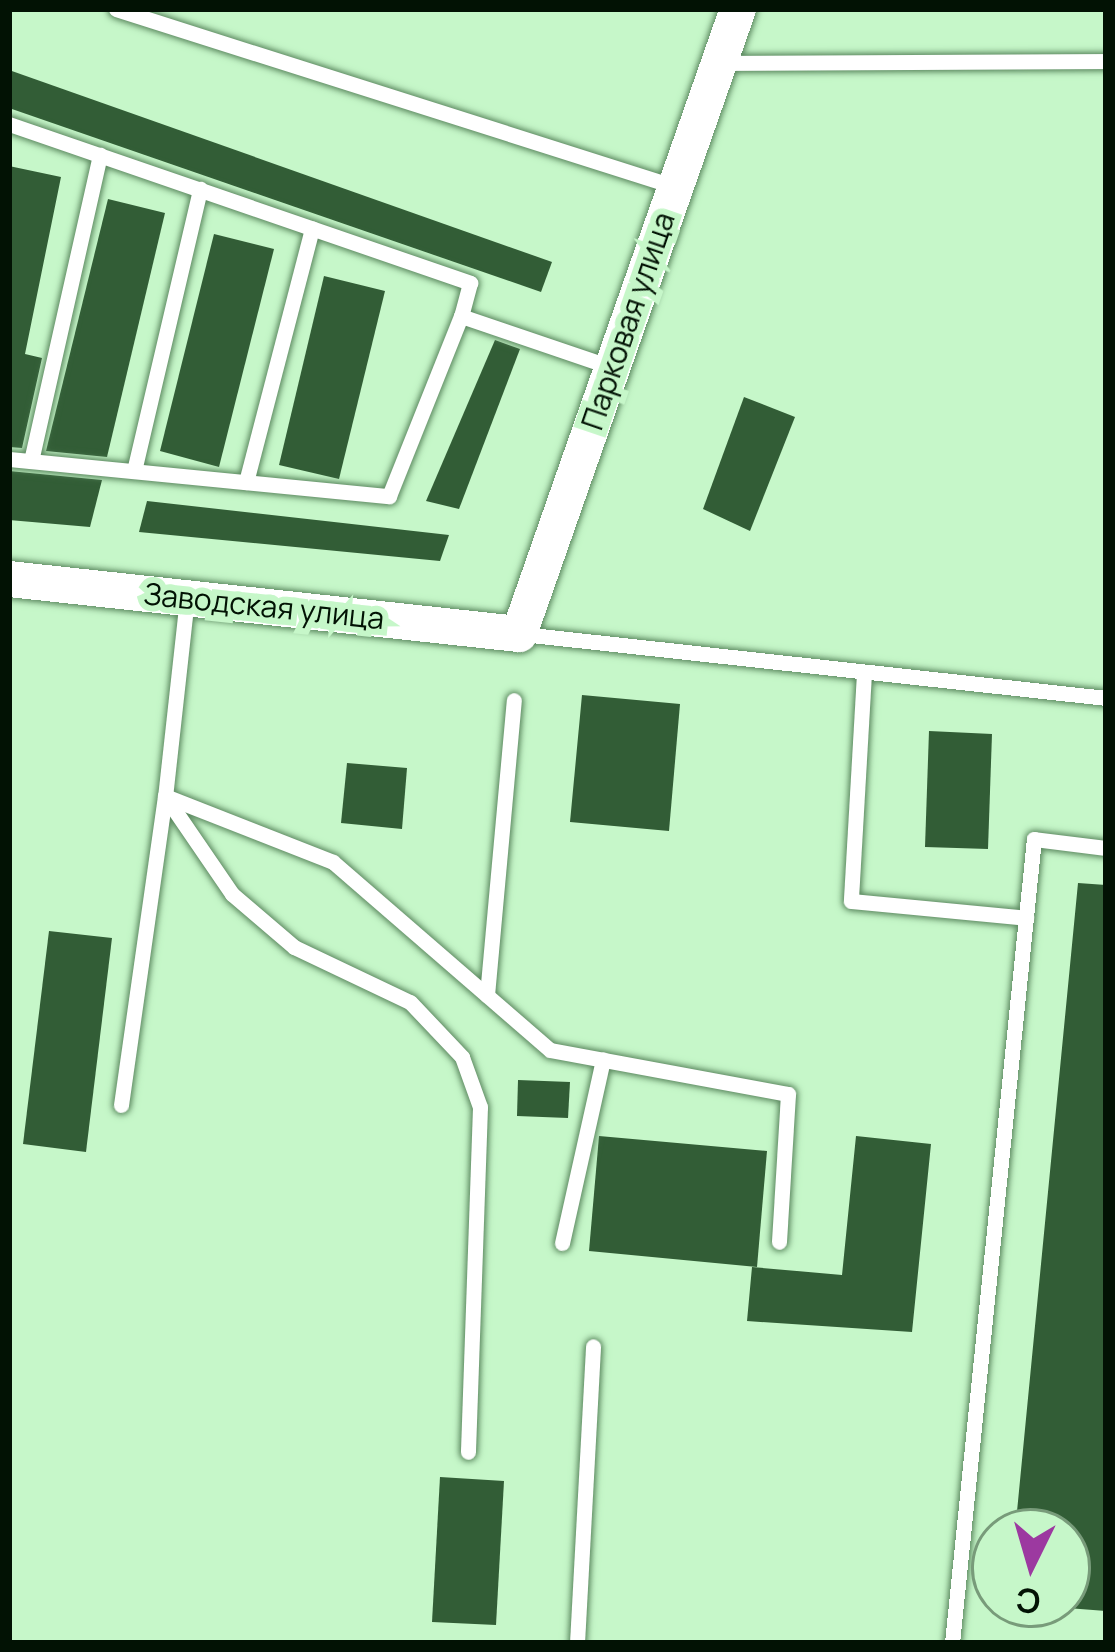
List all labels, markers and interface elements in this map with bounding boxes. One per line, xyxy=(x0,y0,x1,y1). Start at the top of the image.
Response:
street label: Парковая улица xyxy=(574,208,682,434)
street label: Заводская улица xyxy=(142,575,386,637)
north arrow xyxy=(971,1508,1091,1628)
text: С xyxy=(1014,1578,1042,1625)

